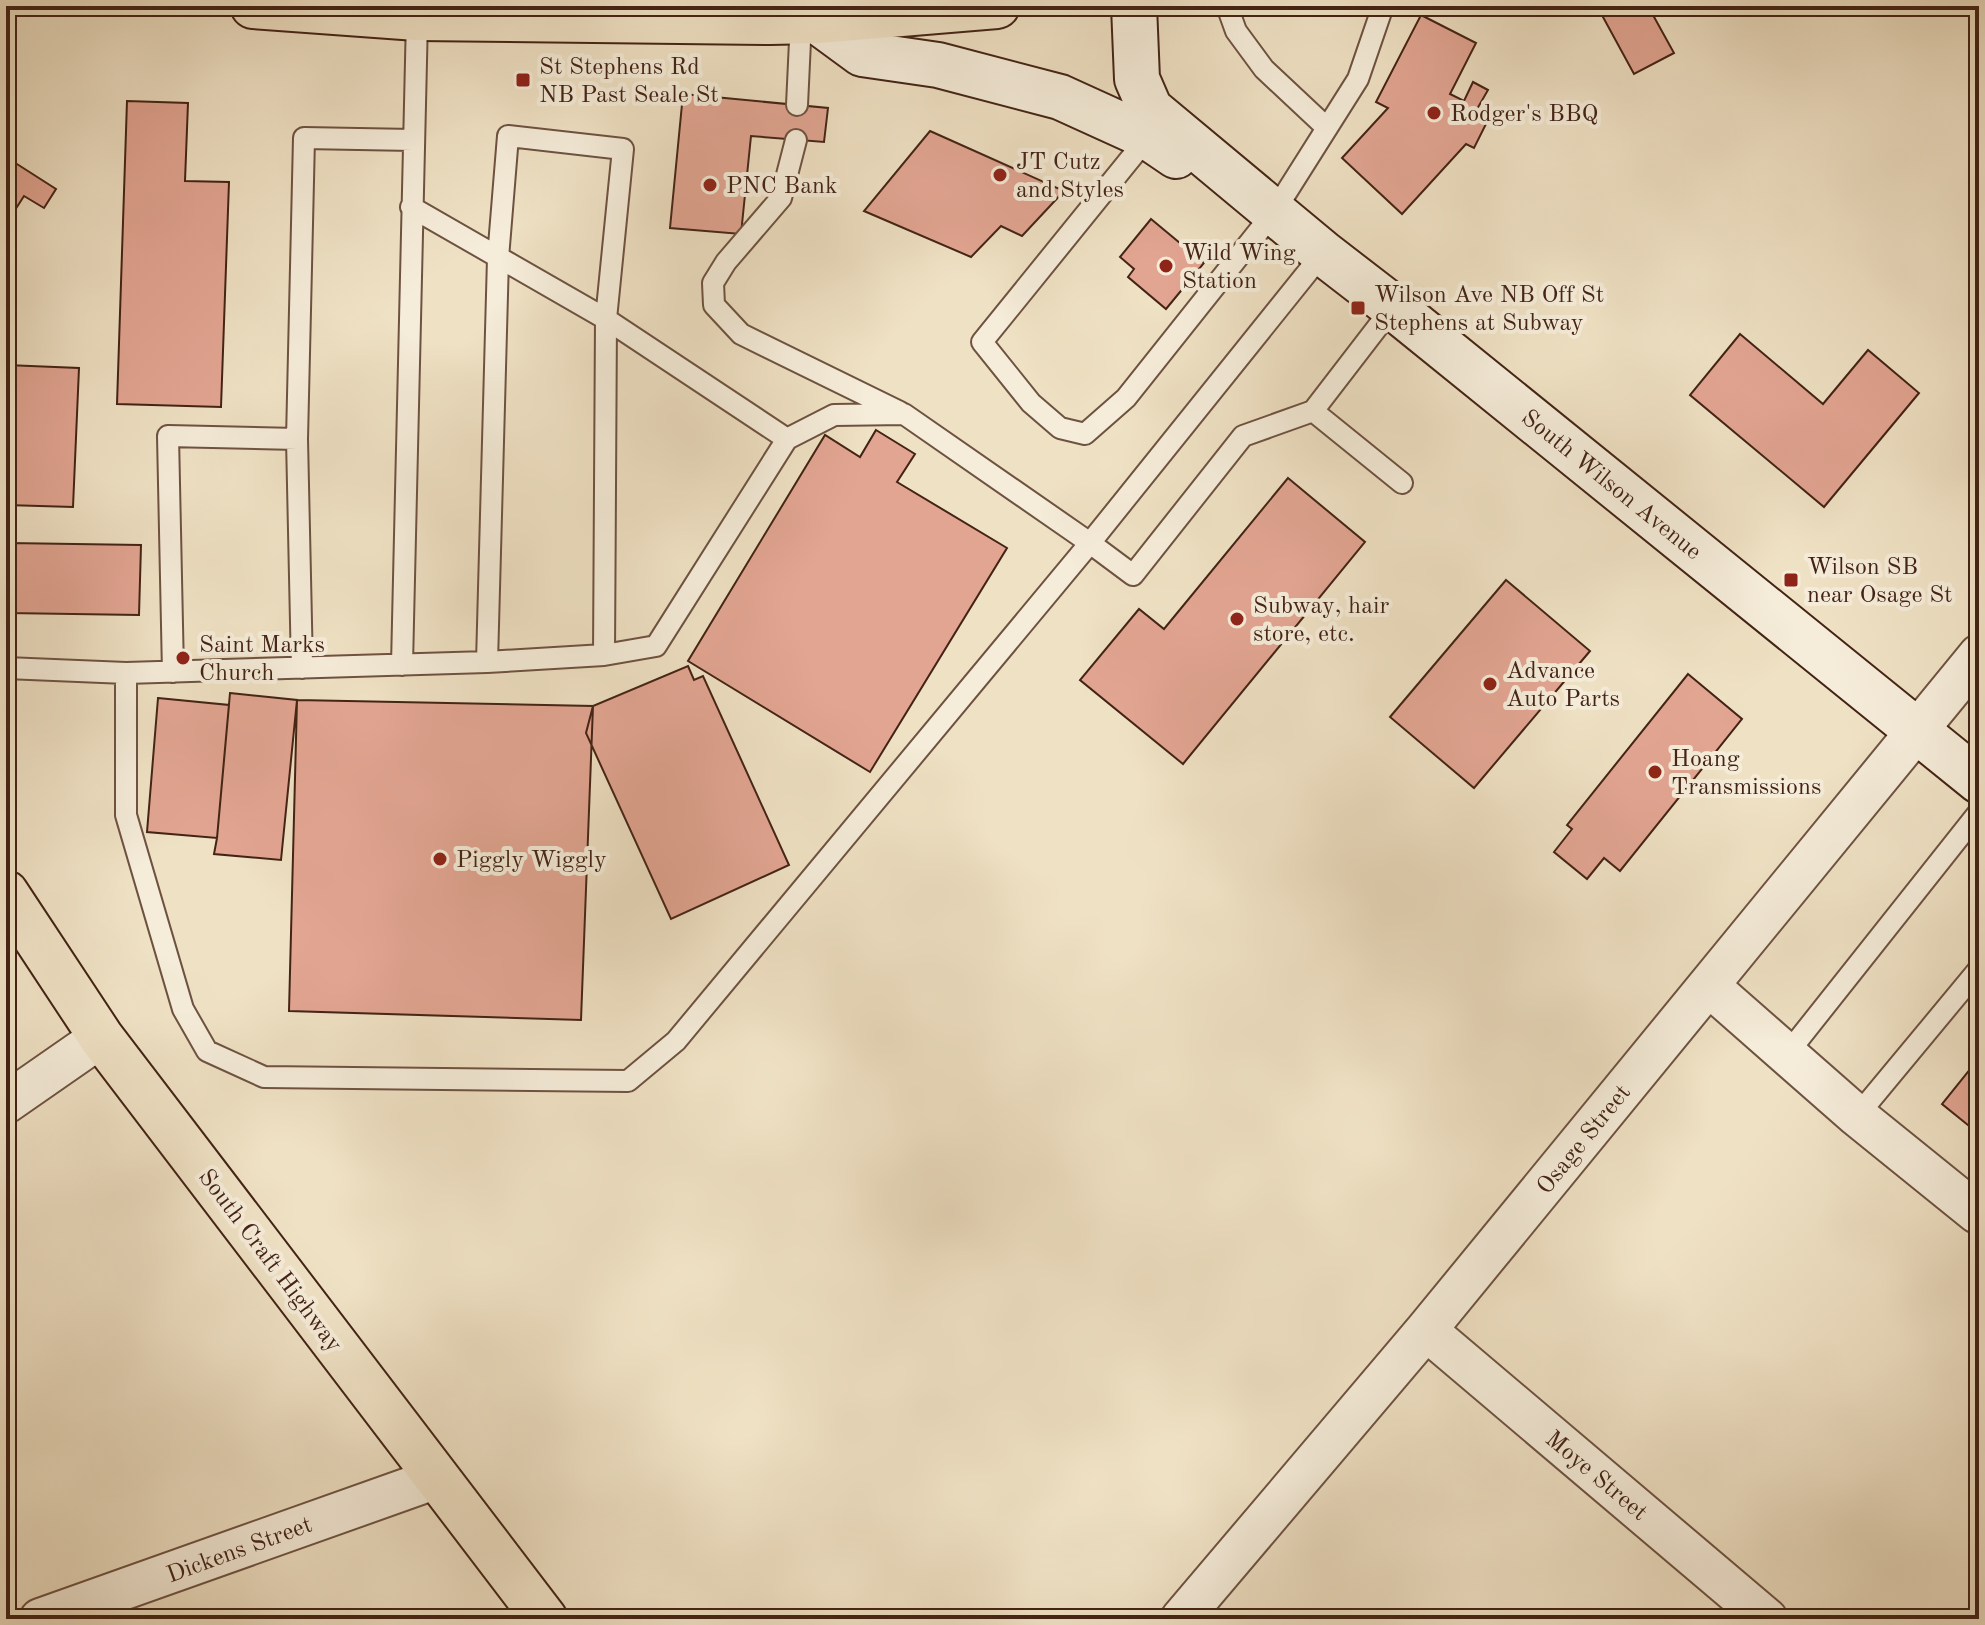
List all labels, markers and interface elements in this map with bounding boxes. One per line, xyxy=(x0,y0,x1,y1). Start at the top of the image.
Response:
place label: St Stephens Rd NB Past Seale St xyxy=(539,56,719,108)
marker: St Stephens Rd NB Past Seale St xyxy=(514,71,532,89)
place label: Rodger's BBQ xyxy=(1450,103,1598,127)
marker: Rodger's BBQ xyxy=(1425,104,1443,122)
place label: JT Cutz and Styles xyxy=(1016,151,1124,203)
marker: JT Cutz and Styles xyxy=(991,166,1009,184)
place label: PNC Bank xyxy=(726,175,837,199)
marker: PNC Bank xyxy=(701,176,719,194)
place label: Wild Wing Station xyxy=(1182,242,1296,294)
marker: Wild Wing Station xyxy=(1157,257,1175,275)
place label: Wilson Ave NB Off St Stephens at Subway xyxy=(1374,284,1604,336)
marker: Wilson Ave NB Off St Stephens at Subway xyxy=(1349,299,1367,317)
street label: South Wilson Avenue xyxy=(1516,406,1705,565)
place label: Wilson SB near Osage St xyxy=(1807,556,1953,608)
marker: Wilson SB near Osage St xyxy=(1782,571,1800,589)
place label: Subway, hair store, etc. xyxy=(1253,595,1389,647)
marker: Subway, hair store, etc. xyxy=(1228,610,1246,628)
place label: Saint Marks Church xyxy=(199,634,325,686)
marker: Saint Marks Church xyxy=(174,649,192,667)
place label: Advance Auto Parts xyxy=(1506,660,1620,712)
marker: Advance Auto Parts xyxy=(1481,675,1499,693)
place label: Hoang Transmissions xyxy=(1671,748,1821,800)
marker: Hoang Transmissions xyxy=(1646,763,1664,781)
place label: Piggly Wiggly xyxy=(456,849,607,873)
marker: Piggly Wiggly xyxy=(431,850,449,868)
street label: Osage Street xyxy=(1533,1081,1636,1200)
street label: South Craft Highway xyxy=(193,1165,346,1357)
street label: Moye Street xyxy=(1540,1427,1651,1526)
street label: Dickens Street xyxy=(164,1513,316,1588)

